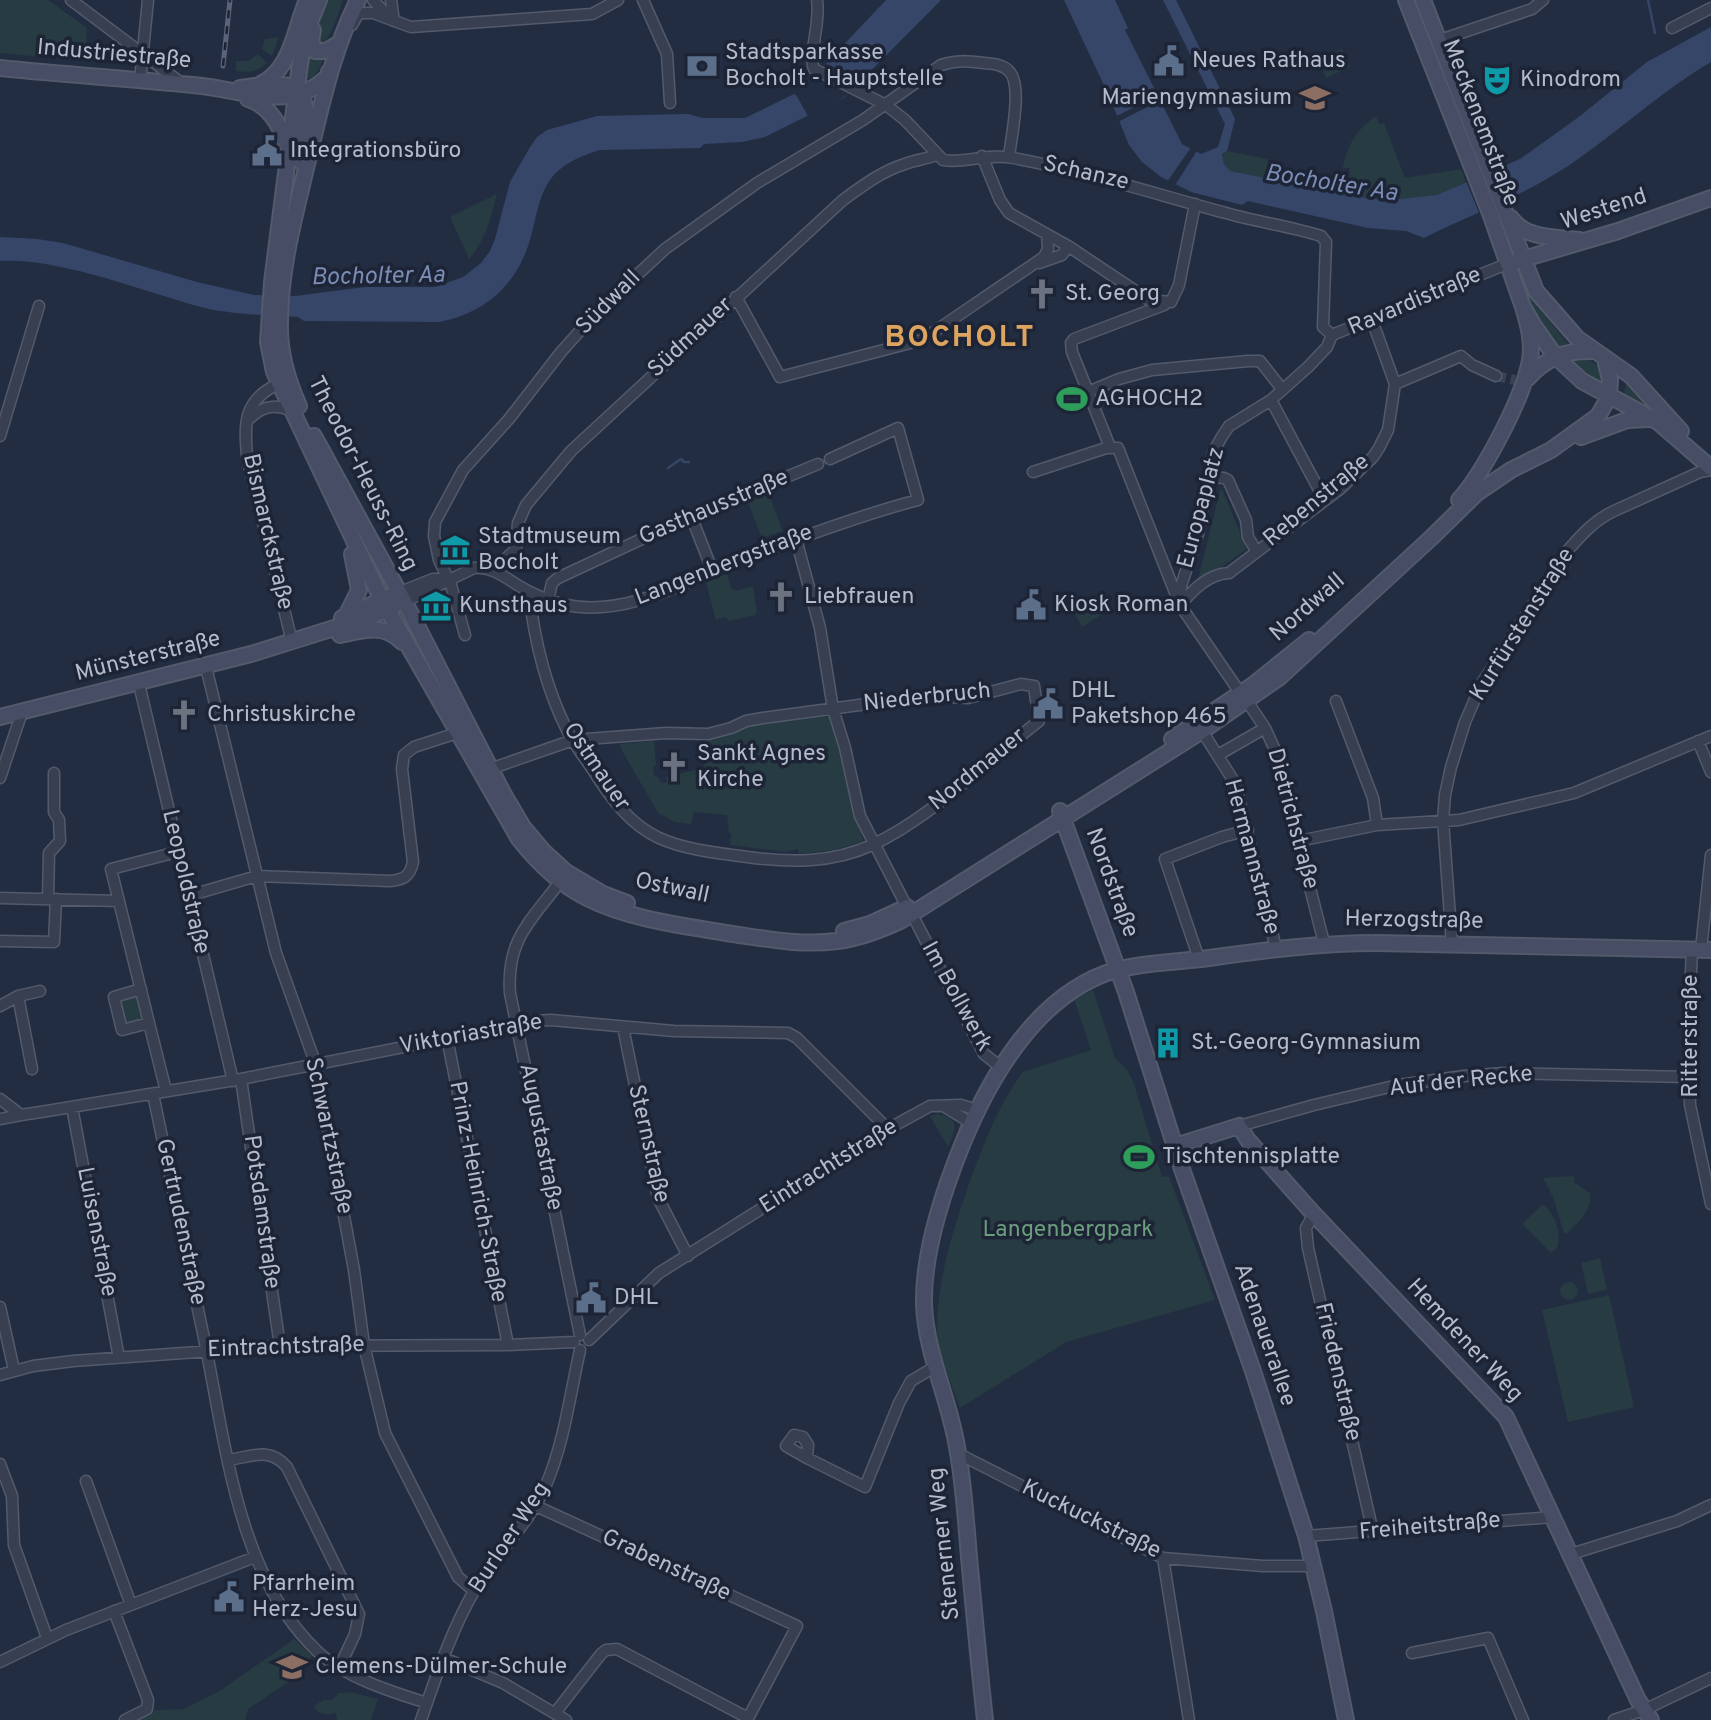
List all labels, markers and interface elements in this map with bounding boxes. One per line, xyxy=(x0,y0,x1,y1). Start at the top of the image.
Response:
street label: Industriestraße xyxy=(36,34,192,76)
street label: Meckenemstraße xyxy=(1435,35,1525,211)
place label: Stadtsparkasse Bocholt - Hauptstelle xyxy=(725,39,944,94)
public building icon: Neues Rathaus xyxy=(1152,44,1186,78)
place label: Neues Rathaus xyxy=(1192,47,1346,76)
bank icon: Stadtsparkasse Bocholt - Hauptstelle xyxy=(685,49,719,83)
theatre icon: Kinodrom xyxy=(1480,63,1514,97)
place label: Kinodrom xyxy=(1520,66,1621,95)
school or university icon: Mariengymnasium xyxy=(1298,81,1332,115)
place label: Mariengymnasium xyxy=(1101,84,1292,113)
public building icon: Integrationsbüro xyxy=(250,134,284,168)
place label: Integrationsbüro xyxy=(290,137,461,166)
street label: Schanze xyxy=(1040,150,1132,198)
water label: Bocholter Aa xyxy=(1263,159,1400,209)
street label: Westend xyxy=(1557,182,1651,238)
water label: Bocholter Aa xyxy=(311,261,446,293)
street label: Ravardistraße xyxy=(1344,261,1486,343)
street label: Südwall xyxy=(570,264,648,342)
church icon: St. Georg xyxy=(1025,277,1059,311)
place label: St. Georg xyxy=(1065,280,1160,309)
street label: Südmauer xyxy=(642,291,740,385)
district label: BOCHOLT xyxy=(885,320,1035,357)
street label: Theodor-Heuss-Ring xyxy=(300,372,424,576)
sports icon: AGHOCH2 xyxy=(1055,382,1089,416)
place label: AGHOCH2 xyxy=(1095,385,1203,414)
street label: Europaplatz xyxy=(1172,444,1232,572)
street label: Rebenstraße xyxy=(1258,448,1376,554)
street label: Bismarckstraße xyxy=(235,451,299,613)
street label: Gasthausstraße xyxy=(635,463,793,553)
street label: Langenbergstraße xyxy=(631,519,817,613)
place label: Stadtmuseum Bocholt xyxy=(478,523,621,578)
museum icon: Stadtmuseum Bocholt xyxy=(438,533,472,567)
street label: Kurfürstenstraße xyxy=(1464,543,1582,707)
street label: Nordwall xyxy=(1264,567,1352,649)
church icon: Liebfrauen xyxy=(764,580,798,614)
place label: Liebfrauen xyxy=(804,583,914,612)
public building icon: Kiosk Roman xyxy=(1014,588,1048,622)
museum icon: Kunsthaus xyxy=(419,589,453,623)
place label: Kiosk Roman xyxy=(1054,591,1188,620)
place label: Kunsthaus xyxy=(459,592,568,621)
street label: Münsterstraße xyxy=(72,625,224,689)
street label: Niederbruch xyxy=(862,677,992,719)
place label: DHL Paketshop 465 xyxy=(1071,677,1227,732)
public building icon: DHL Paketshop 465 xyxy=(1031,687,1065,721)
church icon: Christuskirche xyxy=(167,698,201,732)
place label: Christuskirche xyxy=(207,701,356,730)
street label: Ostmauer xyxy=(556,717,636,817)
street label: Nordmauer xyxy=(924,722,1032,818)
place label: Sankt Agnes Kirche xyxy=(697,740,826,795)
street label: Dietrichstraße xyxy=(1259,745,1325,893)
church icon: Sankt Agnes Kirche xyxy=(657,750,691,784)
street label: Hermannstraße xyxy=(1216,776,1286,938)
street label: Leopoldstraße xyxy=(154,807,216,957)
street label: Nordstraße xyxy=(1078,824,1144,942)
street label: Ostwall xyxy=(632,867,712,911)
street label: Herzogstraße xyxy=(1344,905,1484,937)
street label: Im Bollwerk xyxy=(914,937,998,1057)
street label: Ritterstraße xyxy=(1677,974,1706,1098)
street label: Viktoriastraße xyxy=(397,1008,545,1062)
building icon: St.-Georg-Gymnasium xyxy=(1151,1026,1185,1060)
place label: St.-Georg-Gymnasium xyxy=(1191,1029,1421,1058)
street label: Schwartzstraße xyxy=(297,1055,359,1217)
street label: Auf der Recke xyxy=(1388,1060,1534,1104)
street label: Augustastraße xyxy=(512,1061,568,1213)
street label: Prinz-Heinrich-Straße xyxy=(441,1079,513,1305)
street label: Sternstraße xyxy=(620,1082,676,1206)
street label: Eintrachtstraße xyxy=(755,1113,903,1221)
street label: Potsdamstraße xyxy=(236,1133,286,1291)
street label: Gertrudenstraße xyxy=(148,1136,212,1308)
sports icon: Tischtennisplatte xyxy=(1122,1140,1156,1174)
place label: Tischtennisplatte xyxy=(1162,1143,1340,1172)
street label: Luisenstraße xyxy=(69,1165,123,1299)
park label: Langenbergpark xyxy=(982,1216,1154,1245)
street label: Adenauerallee xyxy=(1226,1260,1302,1410)
street label: Hemdener Weg xyxy=(1399,1273,1529,1409)
public building icon: DHL xyxy=(574,1281,608,1315)
place label: DHL xyxy=(614,1284,659,1313)
street label: Friedenstraße xyxy=(1307,1300,1367,1444)
street label: Eintrachtstraße xyxy=(207,1331,365,1365)
street label: Stenerner Weg xyxy=(923,1466,967,1622)
street label: Kuckuckstraße xyxy=(1017,1474,1165,1566)
street label: Burloer Weg xyxy=(463,1477,557,1599)
street label: Freiheitstraße xyxy=(1358,1506,1502,1548)
street label: Grabenstraße xyxy=(597,1523,735,1609)
place label: Pfarrheim Herz-Jesu xyxy=(252,1570,358,1625)
public building icon: Pfarrheim Herz-Jesu xyxy=(212,1580,246,1614)
school or university icon: Clemens-Dülmer-Schule xyxy=(275,1650,309,1684)
place label: Clemens-Dülmer-Schule xyxy=(315,1653,567,1682)

